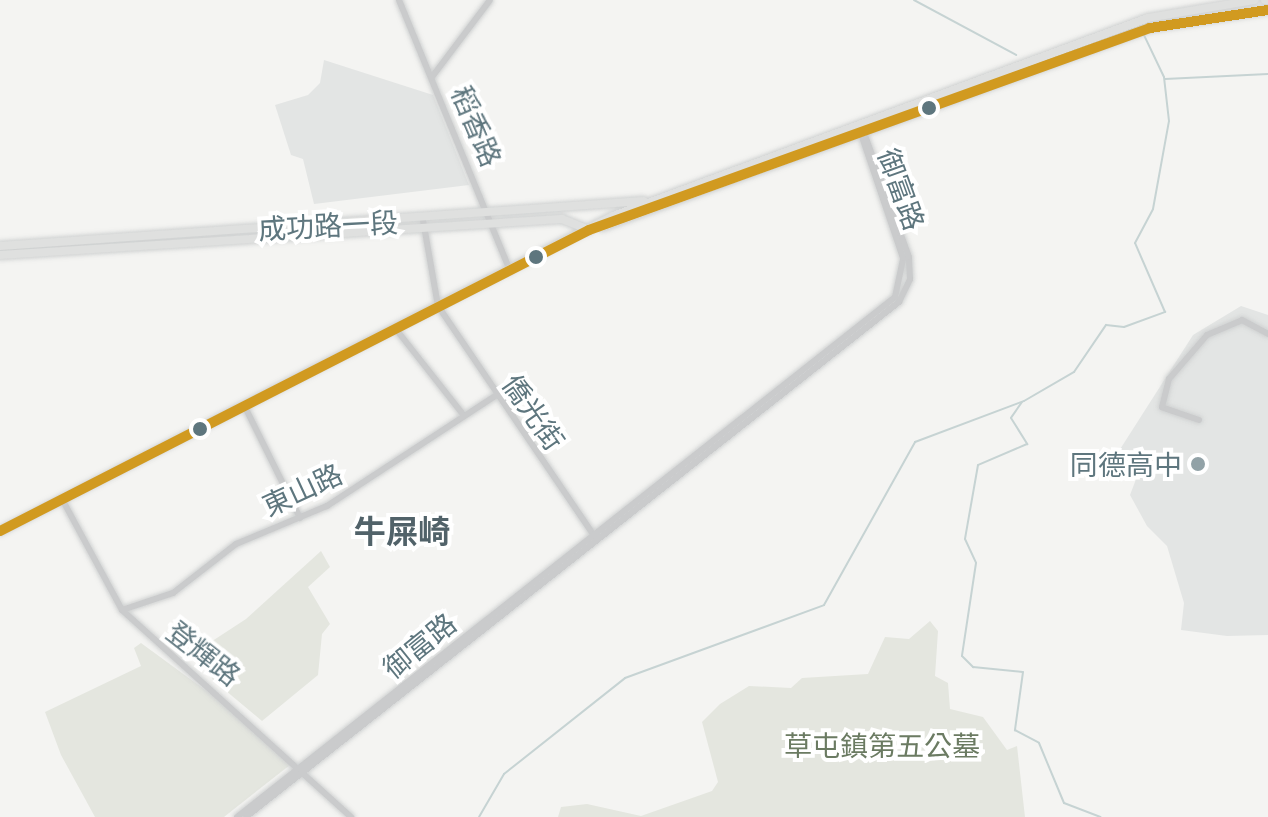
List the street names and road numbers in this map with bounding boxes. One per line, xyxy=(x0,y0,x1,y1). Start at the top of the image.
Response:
street label: 稻香路 xyxy=(445,81,509,171)
street label: 御富路 xyxy=(872,144,932,234)
street label: 成功路一段 xyxy=(257,205,399,245)
street label: 僑光街 xyxy=(496,368,572,456)
street label: 東山路 xyxy=(257,456,347,522)
street label: 御富路 xyxy=(376,606,462,684)
street label: 登輝路 xyxy=(161,614,247,692)

